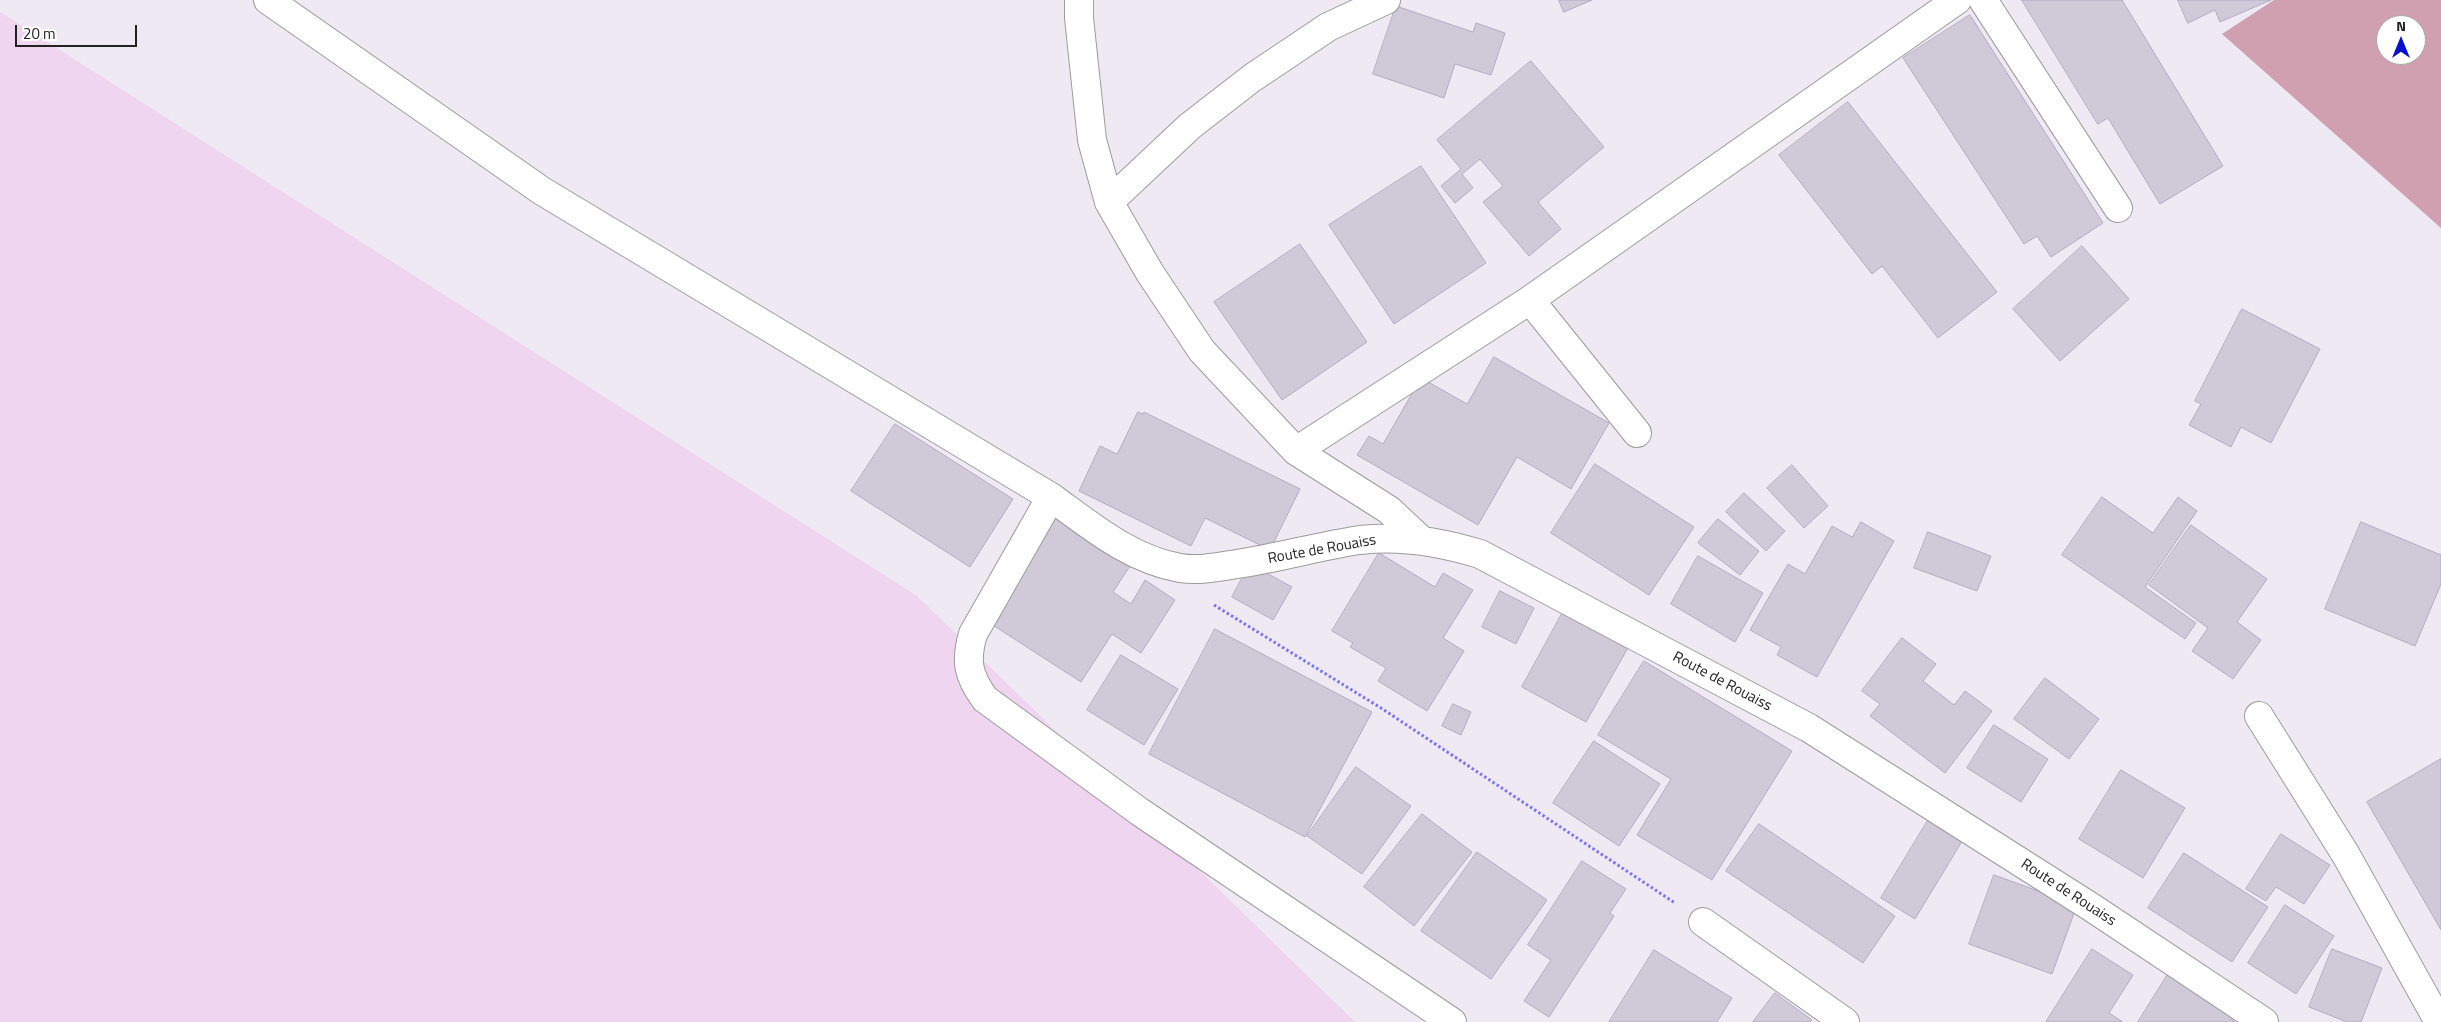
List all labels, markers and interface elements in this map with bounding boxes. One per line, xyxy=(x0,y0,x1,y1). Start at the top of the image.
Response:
scale bar xyxy=(18,15,140,47)
north arrow xyxy=(2376,15,2426,65)
text: N xyxy=(2396,15,2406,36)
text: 20 m xyxy=(23,22,56,45)
street label: Route de Rouaiss xyxy=(1266,532,1378,568)
street label: Route de Rouaiss xyxy=(1669,648,1775,716)
street label: Route de Rouaiss xyxy=(2017,856,2119,930)

